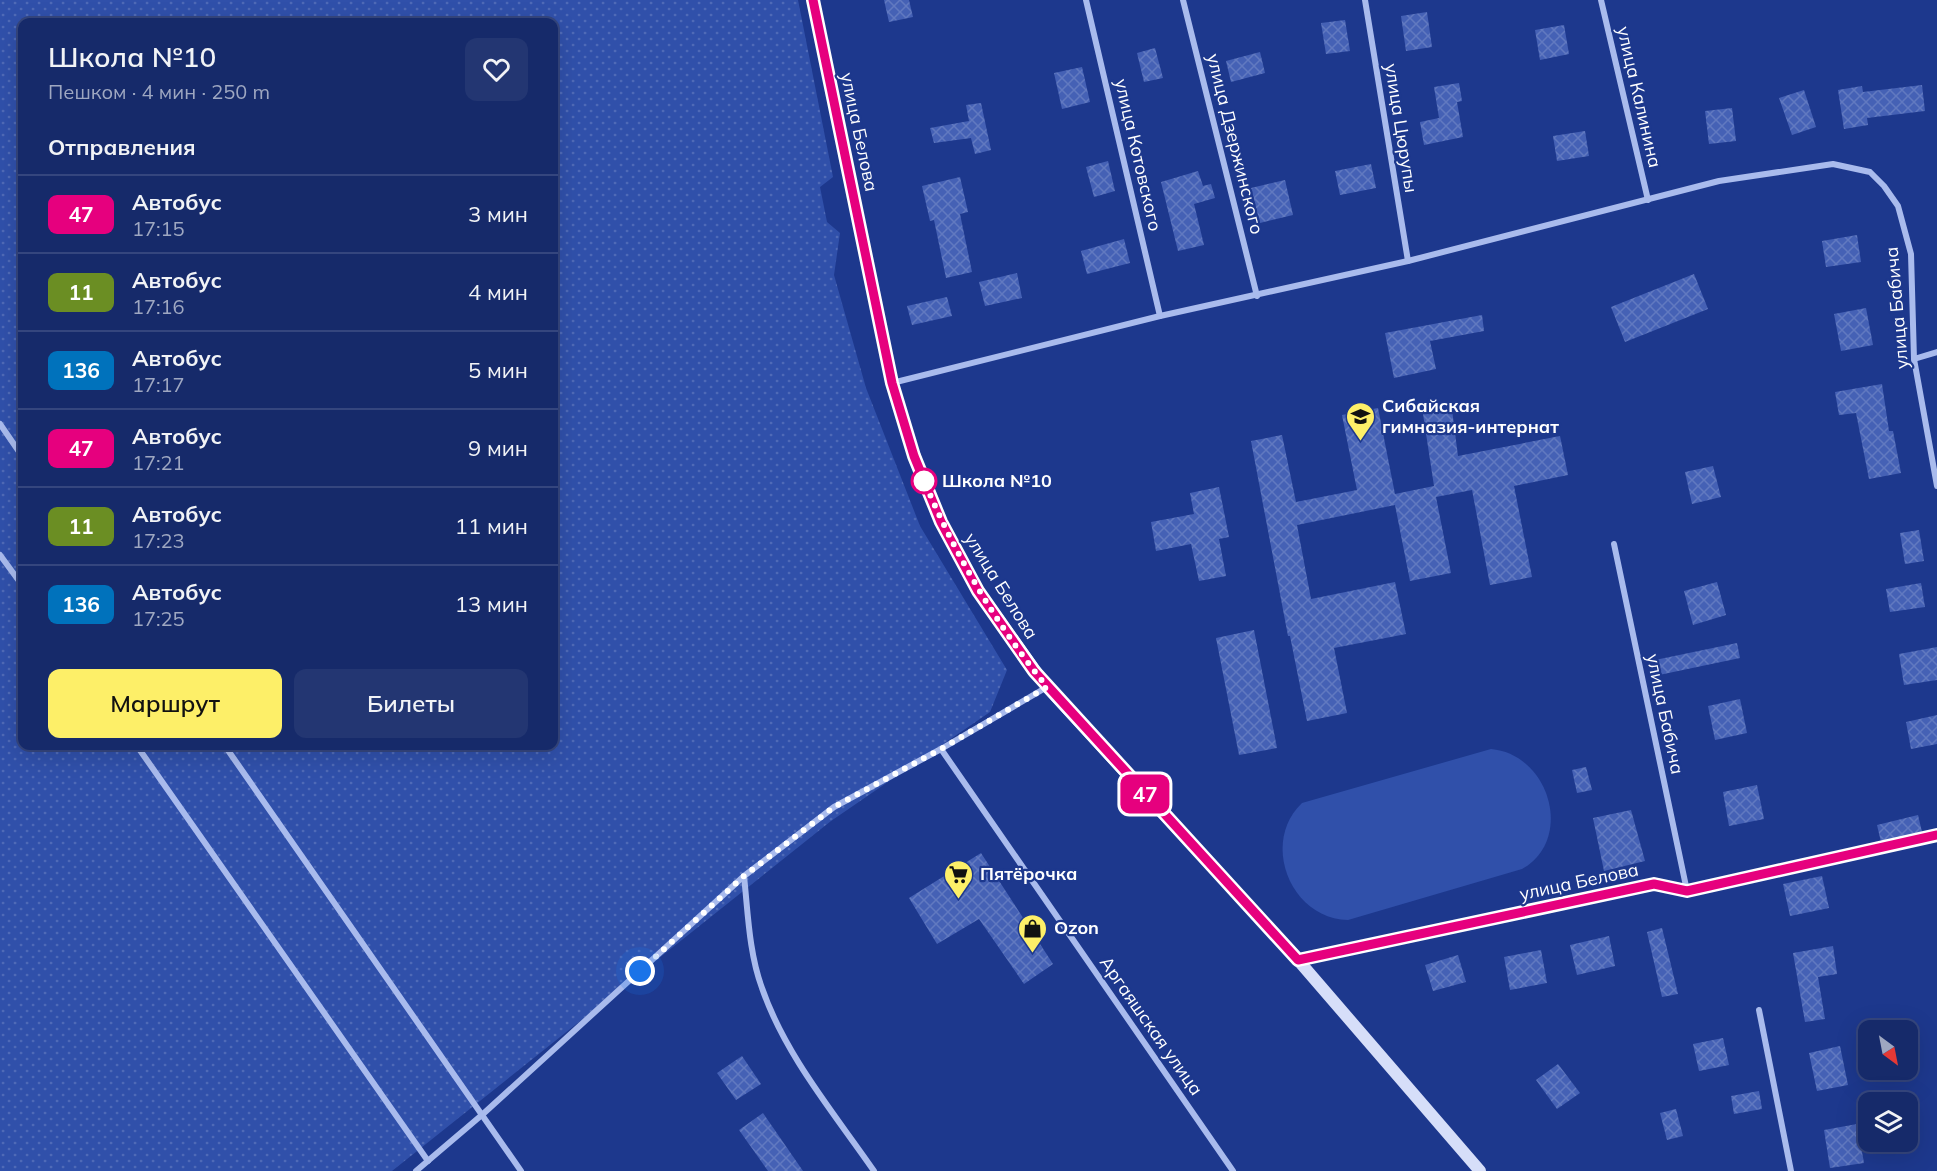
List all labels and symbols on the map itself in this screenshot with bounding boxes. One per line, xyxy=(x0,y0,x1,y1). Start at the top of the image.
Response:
street label: улица Калинина xyxy=(1612,24,1667,170)
street label: улица Дзержинского xyxy=(1202,51,1269,237)
street label: улица Цюрупы xyxy=(1380,62,1423,194)
street label: улица Белова xyxy=(836,70,883,194)
street label: улица Котовского xyxy=(1110,76,1167,233)
street label: улица Бабича xyxy=(1880,246,1913,370)
place label: Сибайская гимназия-интернат xyxy=(1382,394,1559,438)
school or university icon: Сибайская гимназия-интернат xyxy=(1345,400,1377,442)
marker: Школа №10 xyxy=(911,468,937,494)
place label: Школа №10 xyxy=(942,469,1052,492)
street label: улица Белова xyxy=(960,528,1043,643)
street label: улица Бабича xyxy=(1641,652,1689,776)
line badge: 47 xyxy=(1118,774,1172,814)
supermarket icon: Пятёрочка xyxy=(943,858,975,900)
street label: улица Белова xyxy=(1517,858,1641,905)
place label: Пятёрочка xyxy=(980,862,1077,885)
shop icon: Ozon xyxy=(1017,912,1049,954)
place label: Ozon xyxy=(1054,916,1099,939)
street label: Аргаяшская улица xyxy=(1095,952,1208,1100)
your location xyxy=(625,956,655,986)
north arrow xyxy=(1858,1020,1918,1080)

